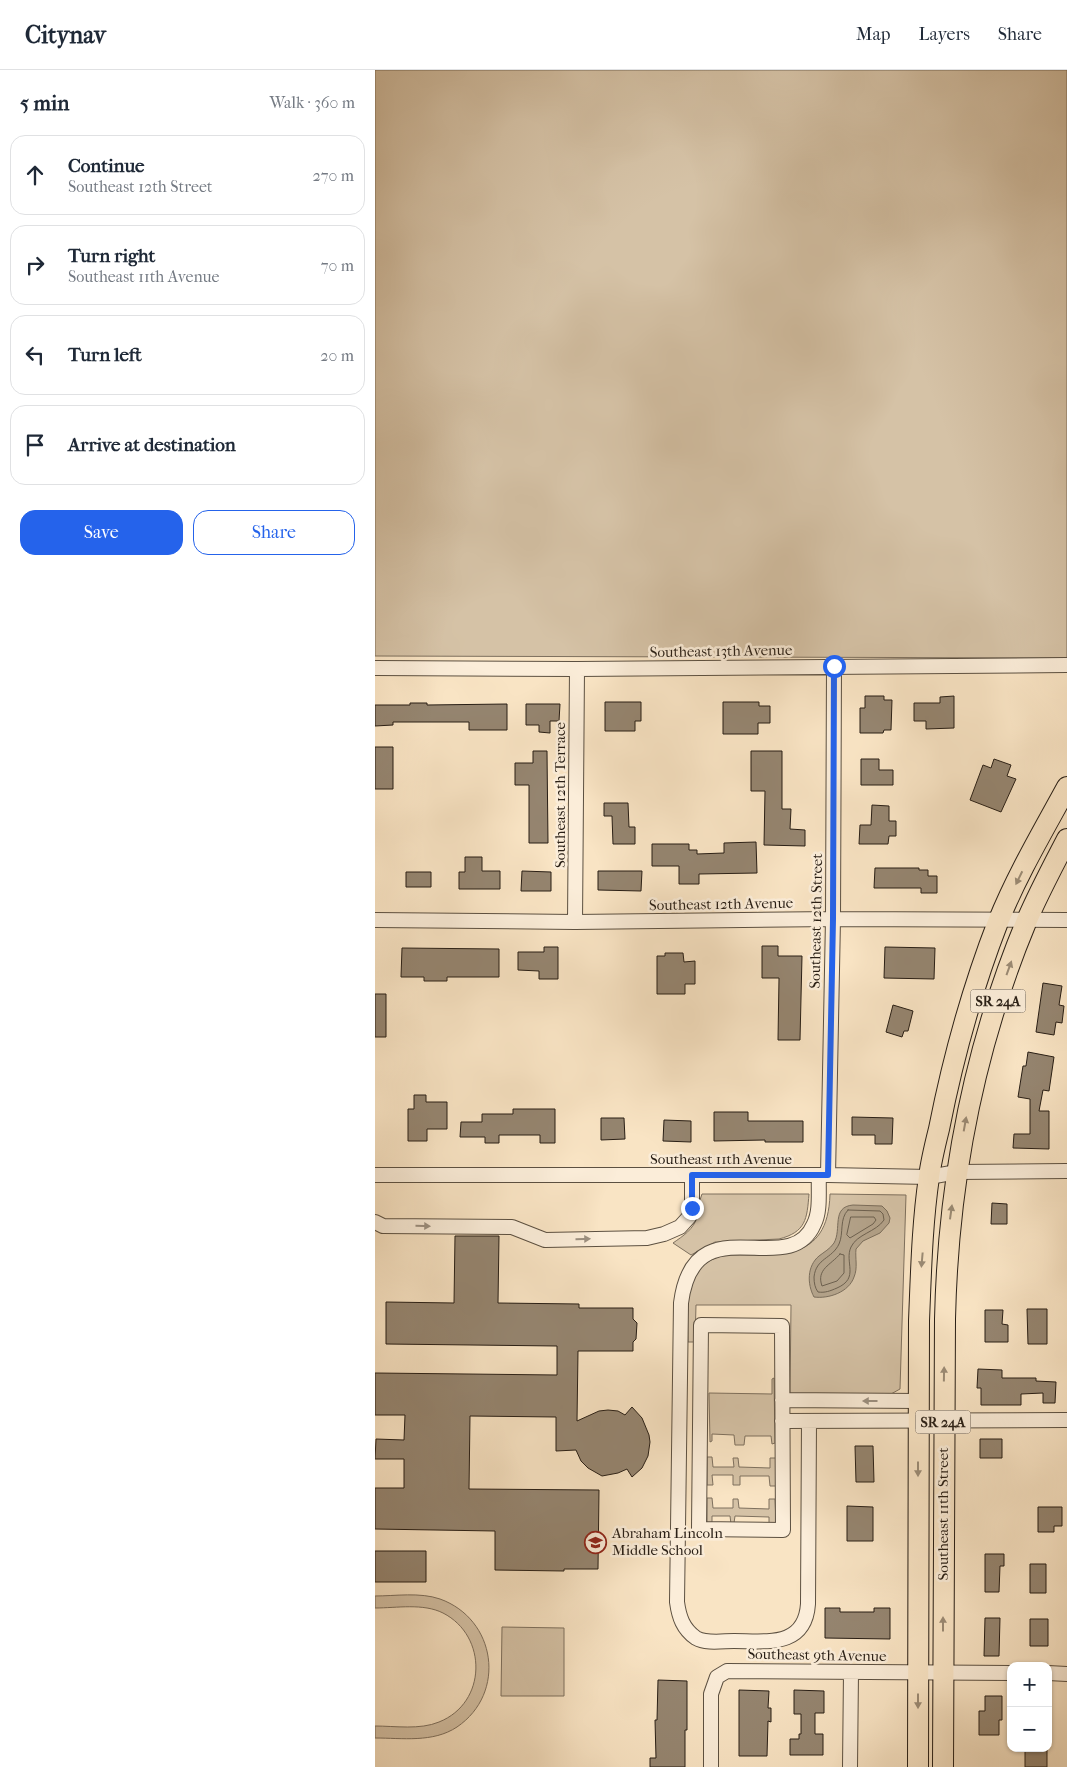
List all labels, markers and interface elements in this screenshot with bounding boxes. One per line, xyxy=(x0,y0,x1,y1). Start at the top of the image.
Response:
text: Citynav xyxy=(25,21,106,49)
text: Map xyxy=(856,24,890,45)
text: Layers xyxy=(918,24,970,45)
text: Share xyxy=(998,24,1042,45)
text: 5 min xyxy=(20,91,69,115)
text: Walk · 360 m xyxy=(269,93,355,112)
text: Continue xyxy=(68,155,144,177)
icon: ahead xyxy=(21,161,49,189)
text: 270 m xyxy=(313,166,354,185)
text: Southeast 12th Street xyxy=(68,177,213,196)
text: Turn right xyxy=(68,245,155,267)
icon: right xyxy=(21,251,49,279)
text: 70 m xyxy=(321,256,354,275)
text: Southeast 11th Avenue xyxy=(68,267,219,286)
icon: left xyxy=(21,341,49,369)
text: Turn left xyxy=(68,344,142,366)
text: 20 m xyxy=(320,346,354,365)
icon: arrive xyxy=(21,431,49,459)
text: Arrive at destination xyxy=(68,434,236,456)
button: Save xyxy=(20,510,183,555)
button: Share xyxy=(193,510,355,555)
street label: Southeast 13th Avenue xyxy=(649,641,793,661)
route start xyxy=(823,655,846,678)
street label: Southeast 12th Terrace xyxy=(551,721,569,868)
street label: Southeast 12th Street xyxy=(806,852,826,989)
one-way arrow xyxy=(1014,871,1022,885)
street label: Southeast 12th Avenue xyxy=(649,894,794,914)
one-way arrow xyxy=(1005,960,1013,975)
road number: SR 24A xyxy=(971,989,1025,1012)
one-way arrow xyxy=(962,1116,970,1132)
street label: Southeast 11th Avenue xyxy=(650,1150,793,1168)
route end xyxy=(681,1197,704,1220)
one-way arrow xyxy=(947,1203,955,1219)
one-way arrow xyxy=(415,1222,431,1230)
one-way arrow xyxy=(575,1235,591,1243)
one-way arrow xyxy=(917,1252,925,1268)
one-way arrow xyxy=(940,1366,948,1382)
one-way arrow xyxy=(861,1397,877,1405)
road number: SR 24A xyxy=(915,1410,971,1434)
street label: Southeast 11th Street xyxy=(934,1447,952,1581)
one-way arrow xyxy=(914,1461,922,1477)
place label: Abraham Lincoln Middle School xyxy=(611,1524,723,1559)
school or university icon: Abraham Lincoln Middle School xyxy=(584,1530,608,1554)
one-way arrow xyxy=(939,1616,947,1632)
street label: Southeast 9th Avenue xyxy=(747,1645,887,1665)
map controls xyxy=(1007,1662,1052,1752)
button: + xyxy=(1007,1662,1052,1707)
one-way arrow xyxy=(914,1693,922,1709)
button: − xyxy=(1007,1707,1052,1752)

